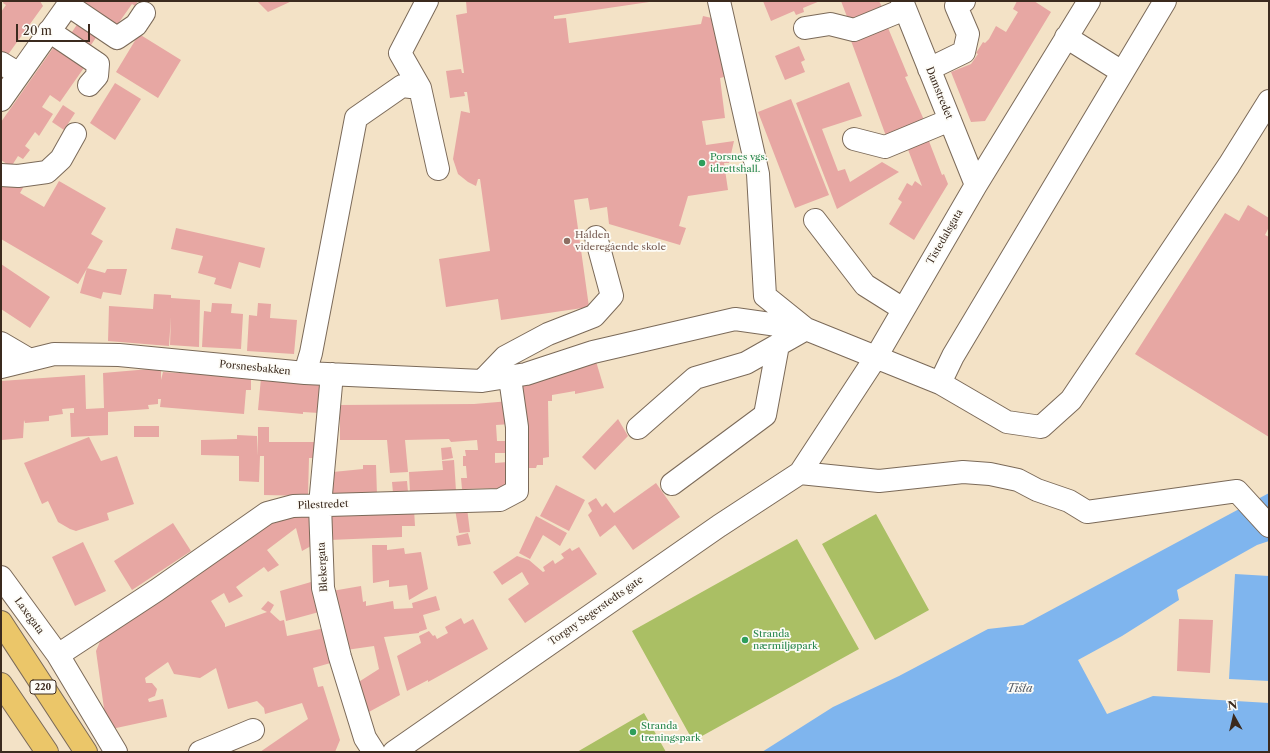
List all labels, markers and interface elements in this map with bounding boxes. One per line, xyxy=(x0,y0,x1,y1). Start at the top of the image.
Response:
scale bar xyxy=(18,16,92,42)
text: 20 m xyxy=(23,23,52,38)
street label: Damstredet xyxy=(923,65,955,121)
place label: Porsnes vgs. idrettshall. xyxy=(710,151,767,174)
marker: Porsnes vgs. idrettshall. xyxy=(697,158,707,168)
street label: Tistedalsgata xyxy=(924,207,966,267)
place label: Halden videregående skole xyxy=(575,229,666,252)
marker: Halden videregående skole xyxy=(562,236,572,246)
street label: Porsnesbakken xyxy=(219,358,291,378)
street label: Pilestredet xyxy=(297,498,349,512)
street label: Blekergata xyxy=(316,542,330,592)
street label: Torgny Segerstedts gate xyxy=(546,574,646,648)
street label: Laxegata xyxy=(12,595,46,637)
place label: Stranda nærmiljøpark xyxy=(753,628,818,652)
marker: Stranda nærmiljøpark xyxy=(740,635,750,645)
road number: 220 xyxy=(30,680,56,694)
water label: Tista xyxy=(1007,682,1033,696)
north arrow xyxy=(1214,697,1254,737)
text: N xyxy=(1227,698,1238,713)
place label: Stranda treningspark xyxy=(641,720,701,744)
marker: Stranda treningspark xyxy=(628,727,638,737)

